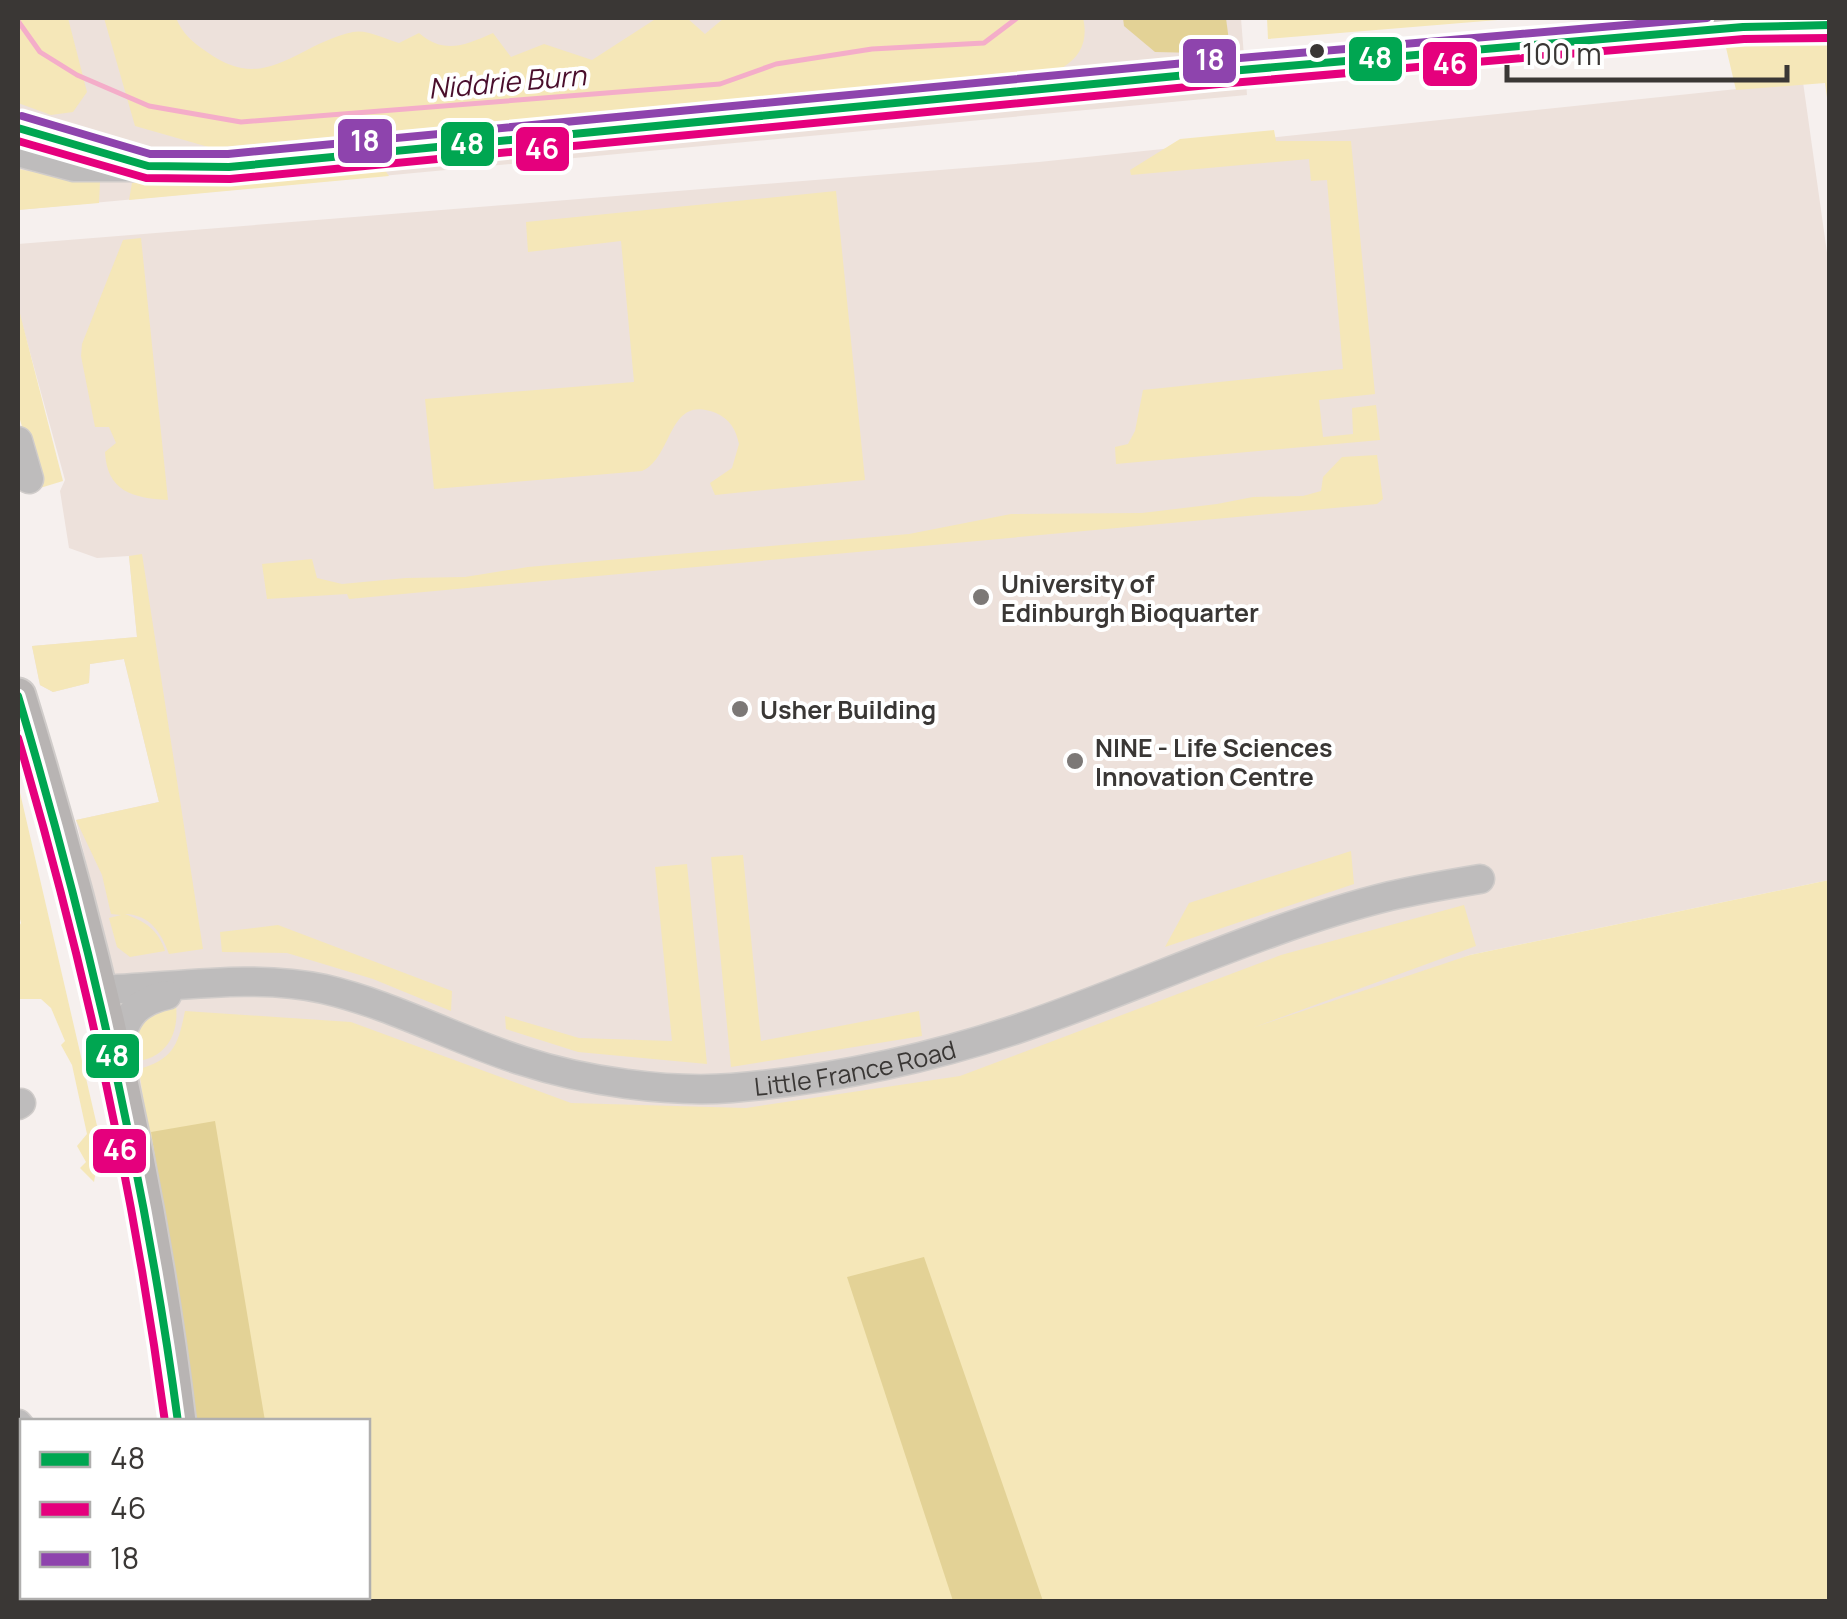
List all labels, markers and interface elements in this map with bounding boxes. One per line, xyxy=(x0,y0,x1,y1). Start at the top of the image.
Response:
scale bar xyxy=(1507,20,1787,82)
text: 100 m xyxy=(1522,33,1602,74)
line badge: 48 xyxy=(1347,35,1404,83)
line badge: 18 xyxy=(1181,37,1238,85)
text: 48 xyxy=(1358,38,1392,76)
text: 18 xyxy=(1195,40,1225,78)
line badge: 46 xyxy=(1421,40,1479,88)
unlabelled marker xyxy=(1307,41,1327,61)
text: 46 xyxy=(1433,44,1467,82)
water label: Niddrie Burn xyxy=(427,55,589,107)
line badge: 18 xyxy=(336,117,394,165)
line badge: 48 xyxy=(439,120,496,168)
text: 18 xyxy=(350,121,380,159)
text: 48 xyxy=(450,124,484,162)
line badge: 46 xyxy=(514,125,571,173)
text: 46 xyxy=(525,129,559,167)
place label: University of Edinburgh Bioquarter xyxy=(1001,566,1259,630)
marker: University of Edinburgh Bioquarter xyxy=(970,586,992,608)
place label: Usher Building xyxy=(760,692,936,727)
marker: Usher Building xyxy=(729,698,751,720)
place label: NINE - Life Sciences Innovation Centre xyxy=(1095,730,1333,794)
marker: NINE - Life Sciences Innovation Centre xyxy=(1064,750,1086,772)
street label: Little France Road xyxy=(752,1031,960,1103)
line badge: 48 xyxy=(84,1032,141,1080)
text: 48 xyxy=(95,1036,129,1074)
line badge: 46 xyxy=(91,1127,148,1175)
text: 46 xyxy=(103,1130,137,1168)
legend xyxy=(20,1419,370,1599)
text: 48 xyxy=(110,1437,145,1478)
text: 46 xyxy=(110,1487,146,1528)
text: 18 xyxy=(110,1537,139,1578)

